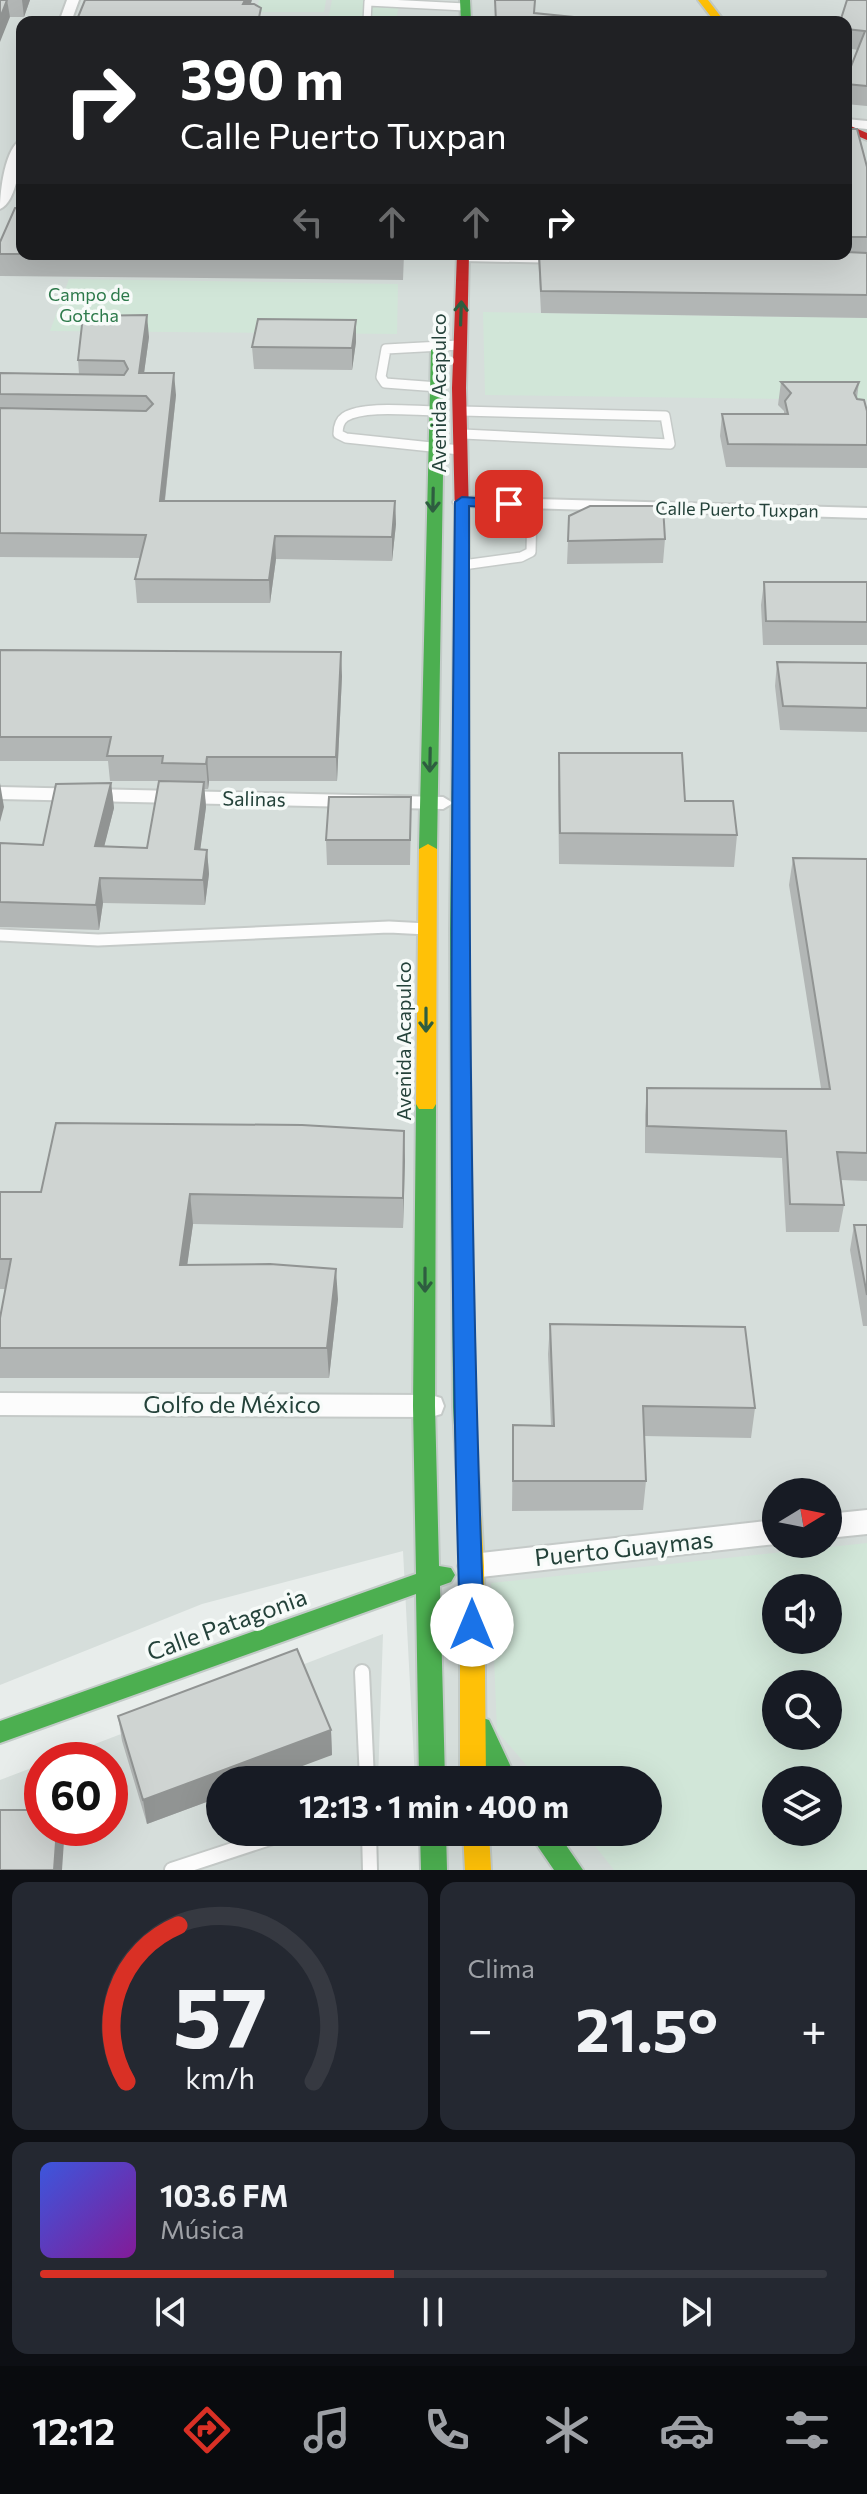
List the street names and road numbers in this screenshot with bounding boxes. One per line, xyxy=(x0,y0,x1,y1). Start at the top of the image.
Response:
street label: Avenida Acapulco xyxy=(426,313,450,473)
street label: Calle Puerto Tuxpan xyxy=(655,497,819,521)
street label: Salinas xyxy=(222,785,286,811)
street label: Avenida Acapulco xyxy=(391,961,415,1121)
street label: Golfo de México xyxy=(143,1389,321,1418)
street label: Puerto Guaymas xyxy=(533,1524,715,1571)
street label: Calle Patagonia xyxy=(143,1581,310,1666)

